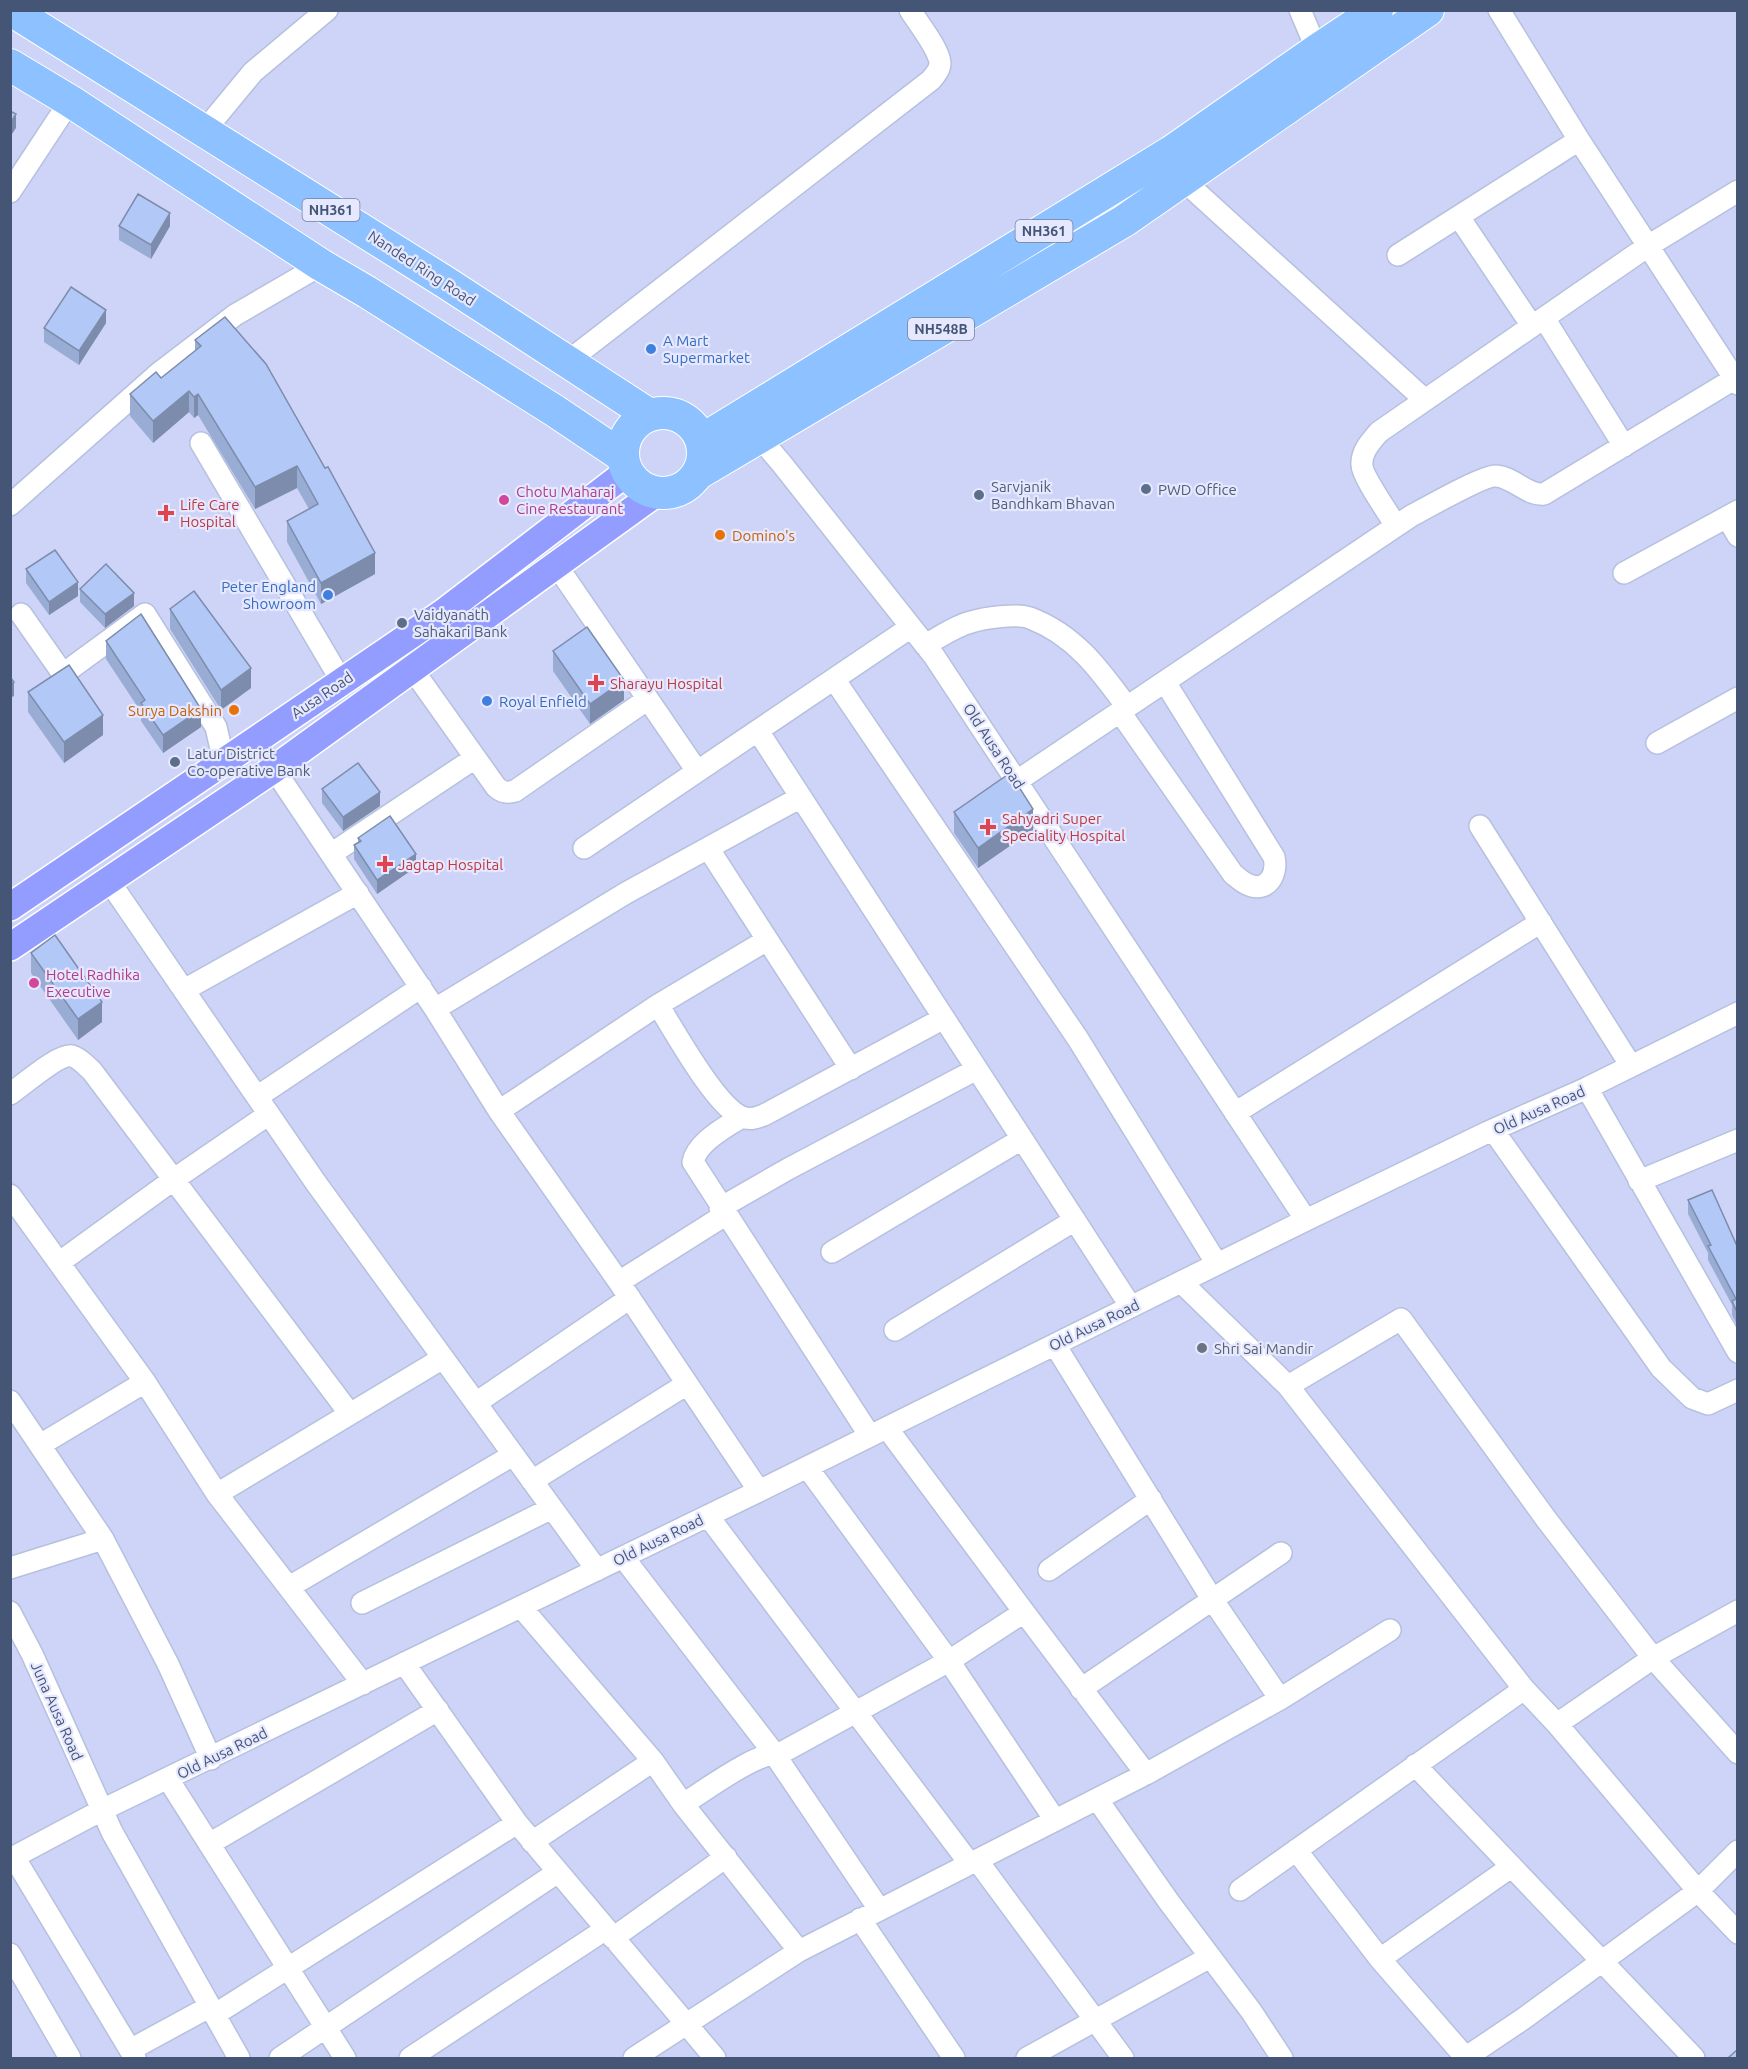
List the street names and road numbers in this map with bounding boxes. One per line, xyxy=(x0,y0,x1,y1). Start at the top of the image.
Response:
road number: NH361 xyxy=(302,199,360,221)
road number: NH361 xyxy=(1016,220,1072,242)
street label: Nanded Ring Road xyxy=(365,227,479,309)
road number: NH548B xyxy=(908,318,974,340)
street label: Ausa Road xyxy=(288,668,356,722)
street label: Old Ausa Road xyxy=(960,700,1028,792)
street label: Old Ausa Road xyxy=(1491,1082,1587,1138)
street label: Old Ausa Road xyxy=(1046,1296,1142,1354)
street label: Old Ausa Road xyxy=(610,1511,706,1569)
street label: Juna Ausa Road xyxy=(28,1659,86,1763)
street label: Old Ausa Road xyxy=(174,1724,270,1782)

